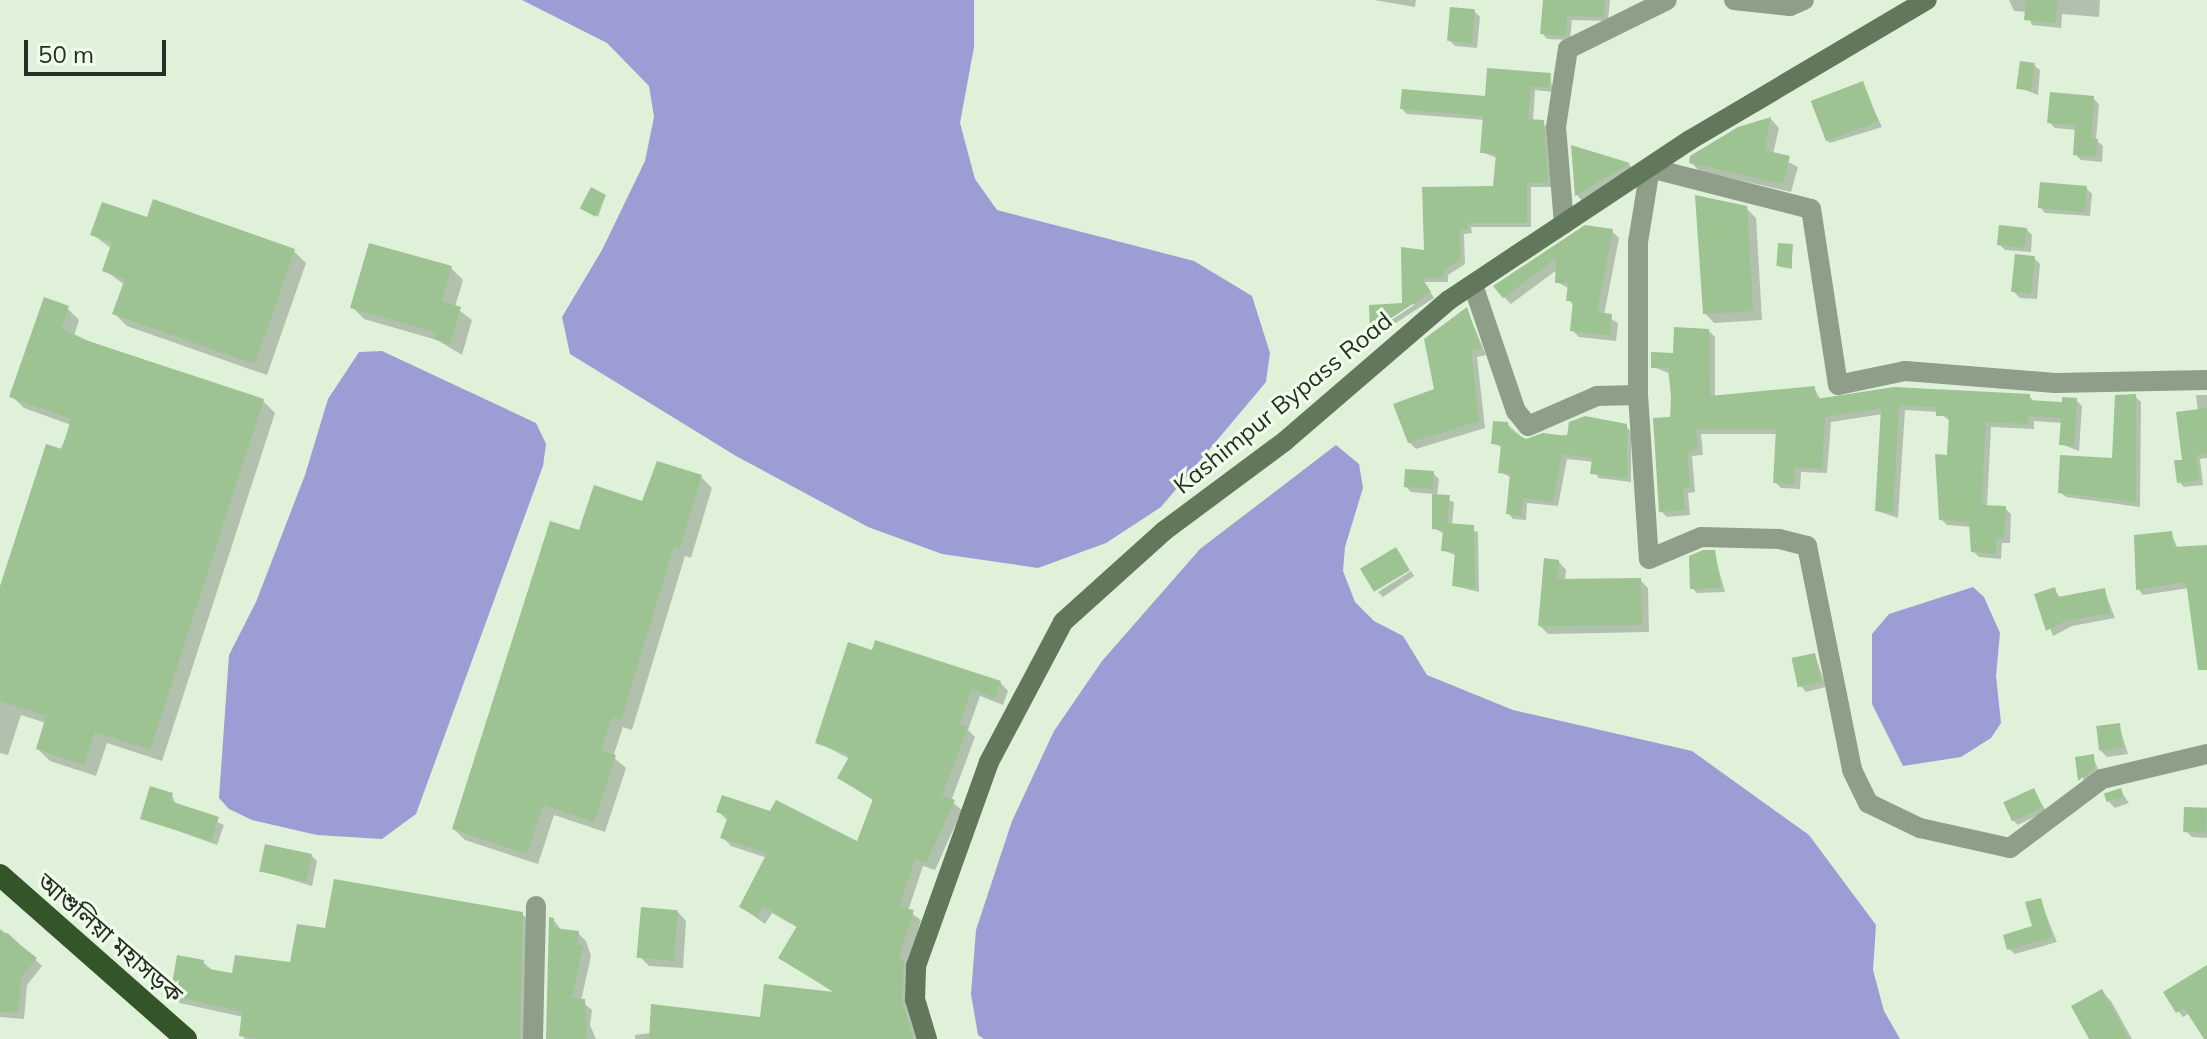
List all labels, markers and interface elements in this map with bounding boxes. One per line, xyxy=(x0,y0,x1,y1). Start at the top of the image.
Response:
scale bar xyxy=(28,24,170,74)
text: 50 m xyxy=(38,39,94,69)
street label: Kashimpur Bypass Road xyxy=(1168,306,1398,500)
street label: আশুলিয়া মহাসড়ক xyxy=(32,867,188,1009)

